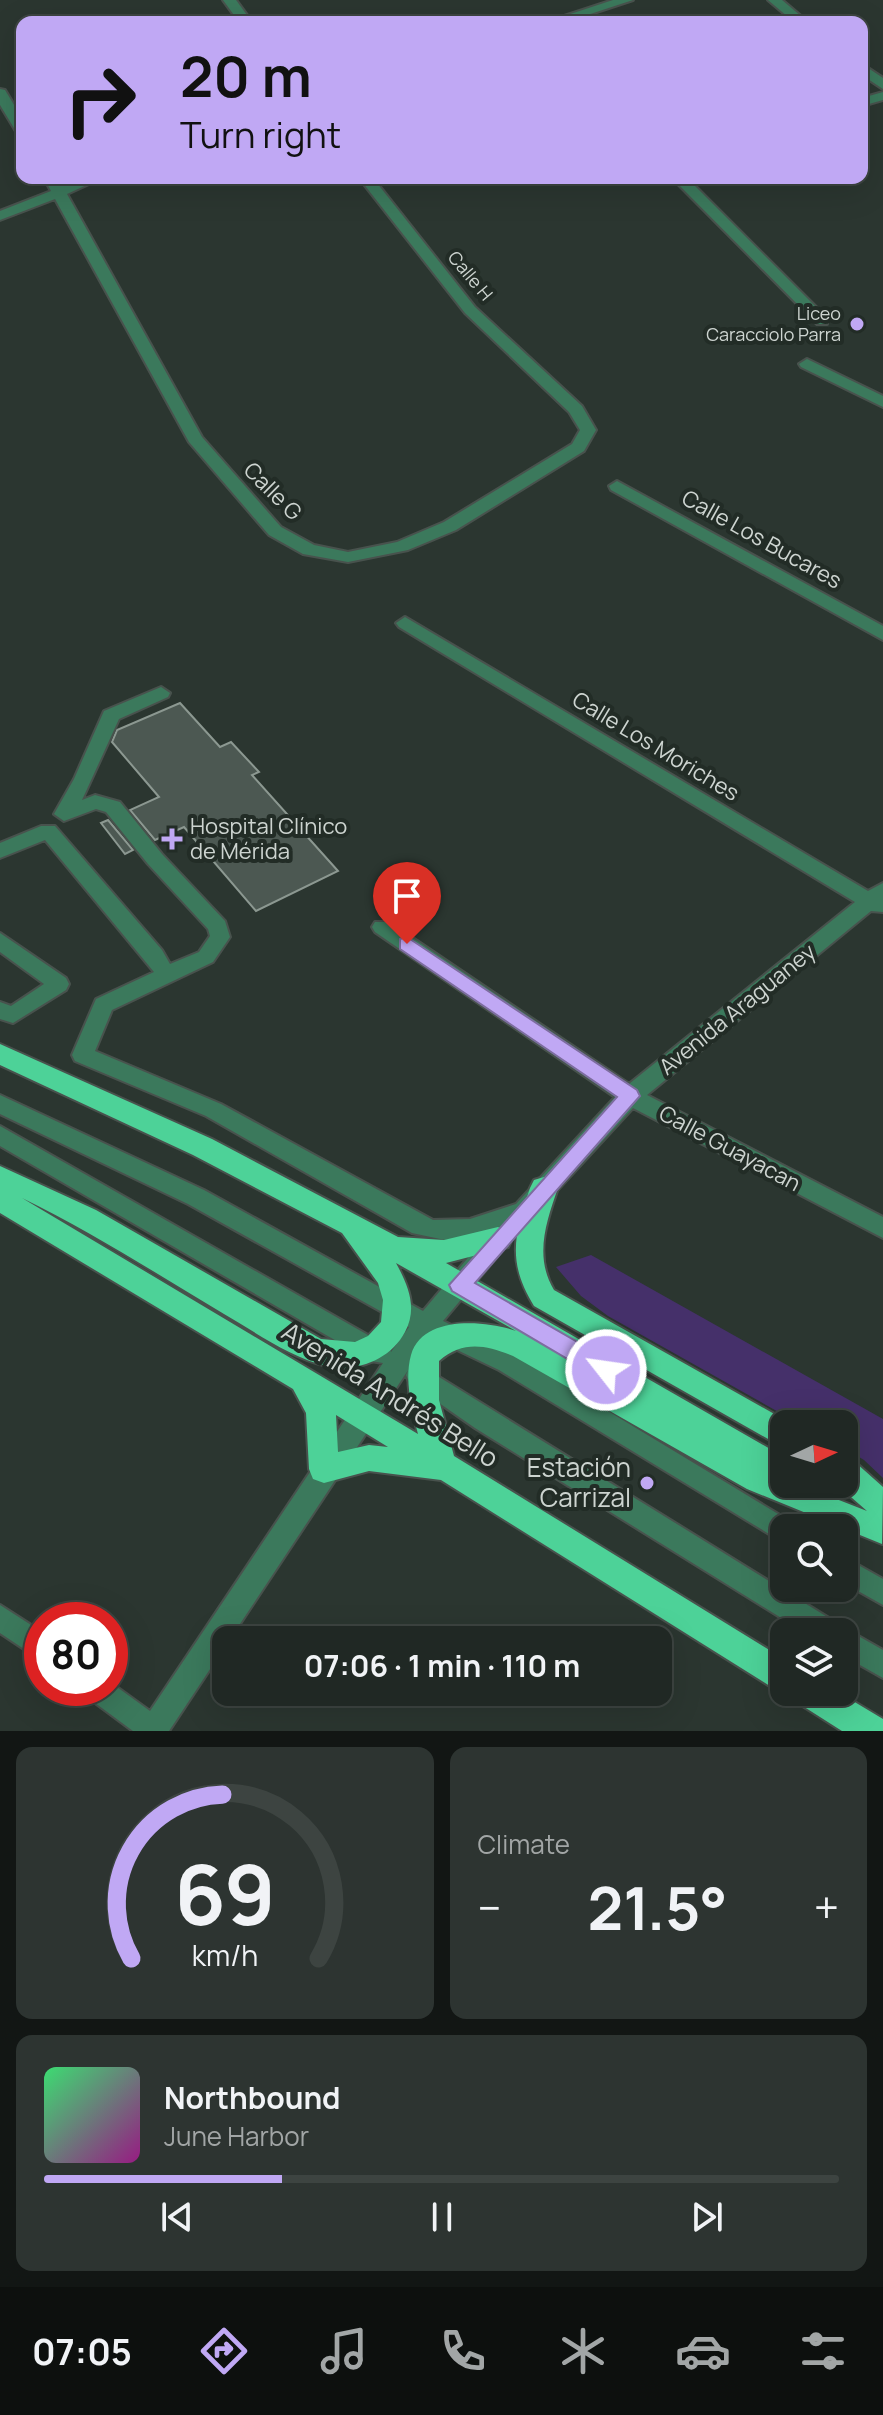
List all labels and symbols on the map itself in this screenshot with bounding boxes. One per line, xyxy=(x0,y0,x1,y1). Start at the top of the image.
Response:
street label: Calle H xyxy=(443,246,499,305)
place label: Liceo Caracciolo Parra xyxy=(706,301,841,346)
marker: Liceo Caracciolo Parra xyxy=(848,315,866,333)
street label: Calle G xyxy=(237,455,309,527)
street label: Calle Los Bucares xyxy=(677,483,847,595)
street label: Calle Los Moriches xyxy=(567,684,745,808)
place label: Hospital Clínico de Mérida xyxy=(190,811,347,866)
marker: Hospital Clínico de Mérida xyxy=(161,828,183,850)
pin xyxy=(373,862,441,944)
street label: Avenida Araguaney xyxy=(652,936,822,1082)
street label: Calle Guayacan xyxy=(654,1098,806,1198)
street label: Avenida Andrés Bello xyxy=(275,1313,506,1475)
position arrow xyxy=(564,1328,648,1412)
north arrow xyxy=(770,1410,858,1498)
place label: Estación Carrizal xyxy=(527,1449,631,1515)
marker: Estación Carrizal xyxy=(638,1474,656,1492)
speed limit sign: 80 xyxy=(24,1602,128,1706)

